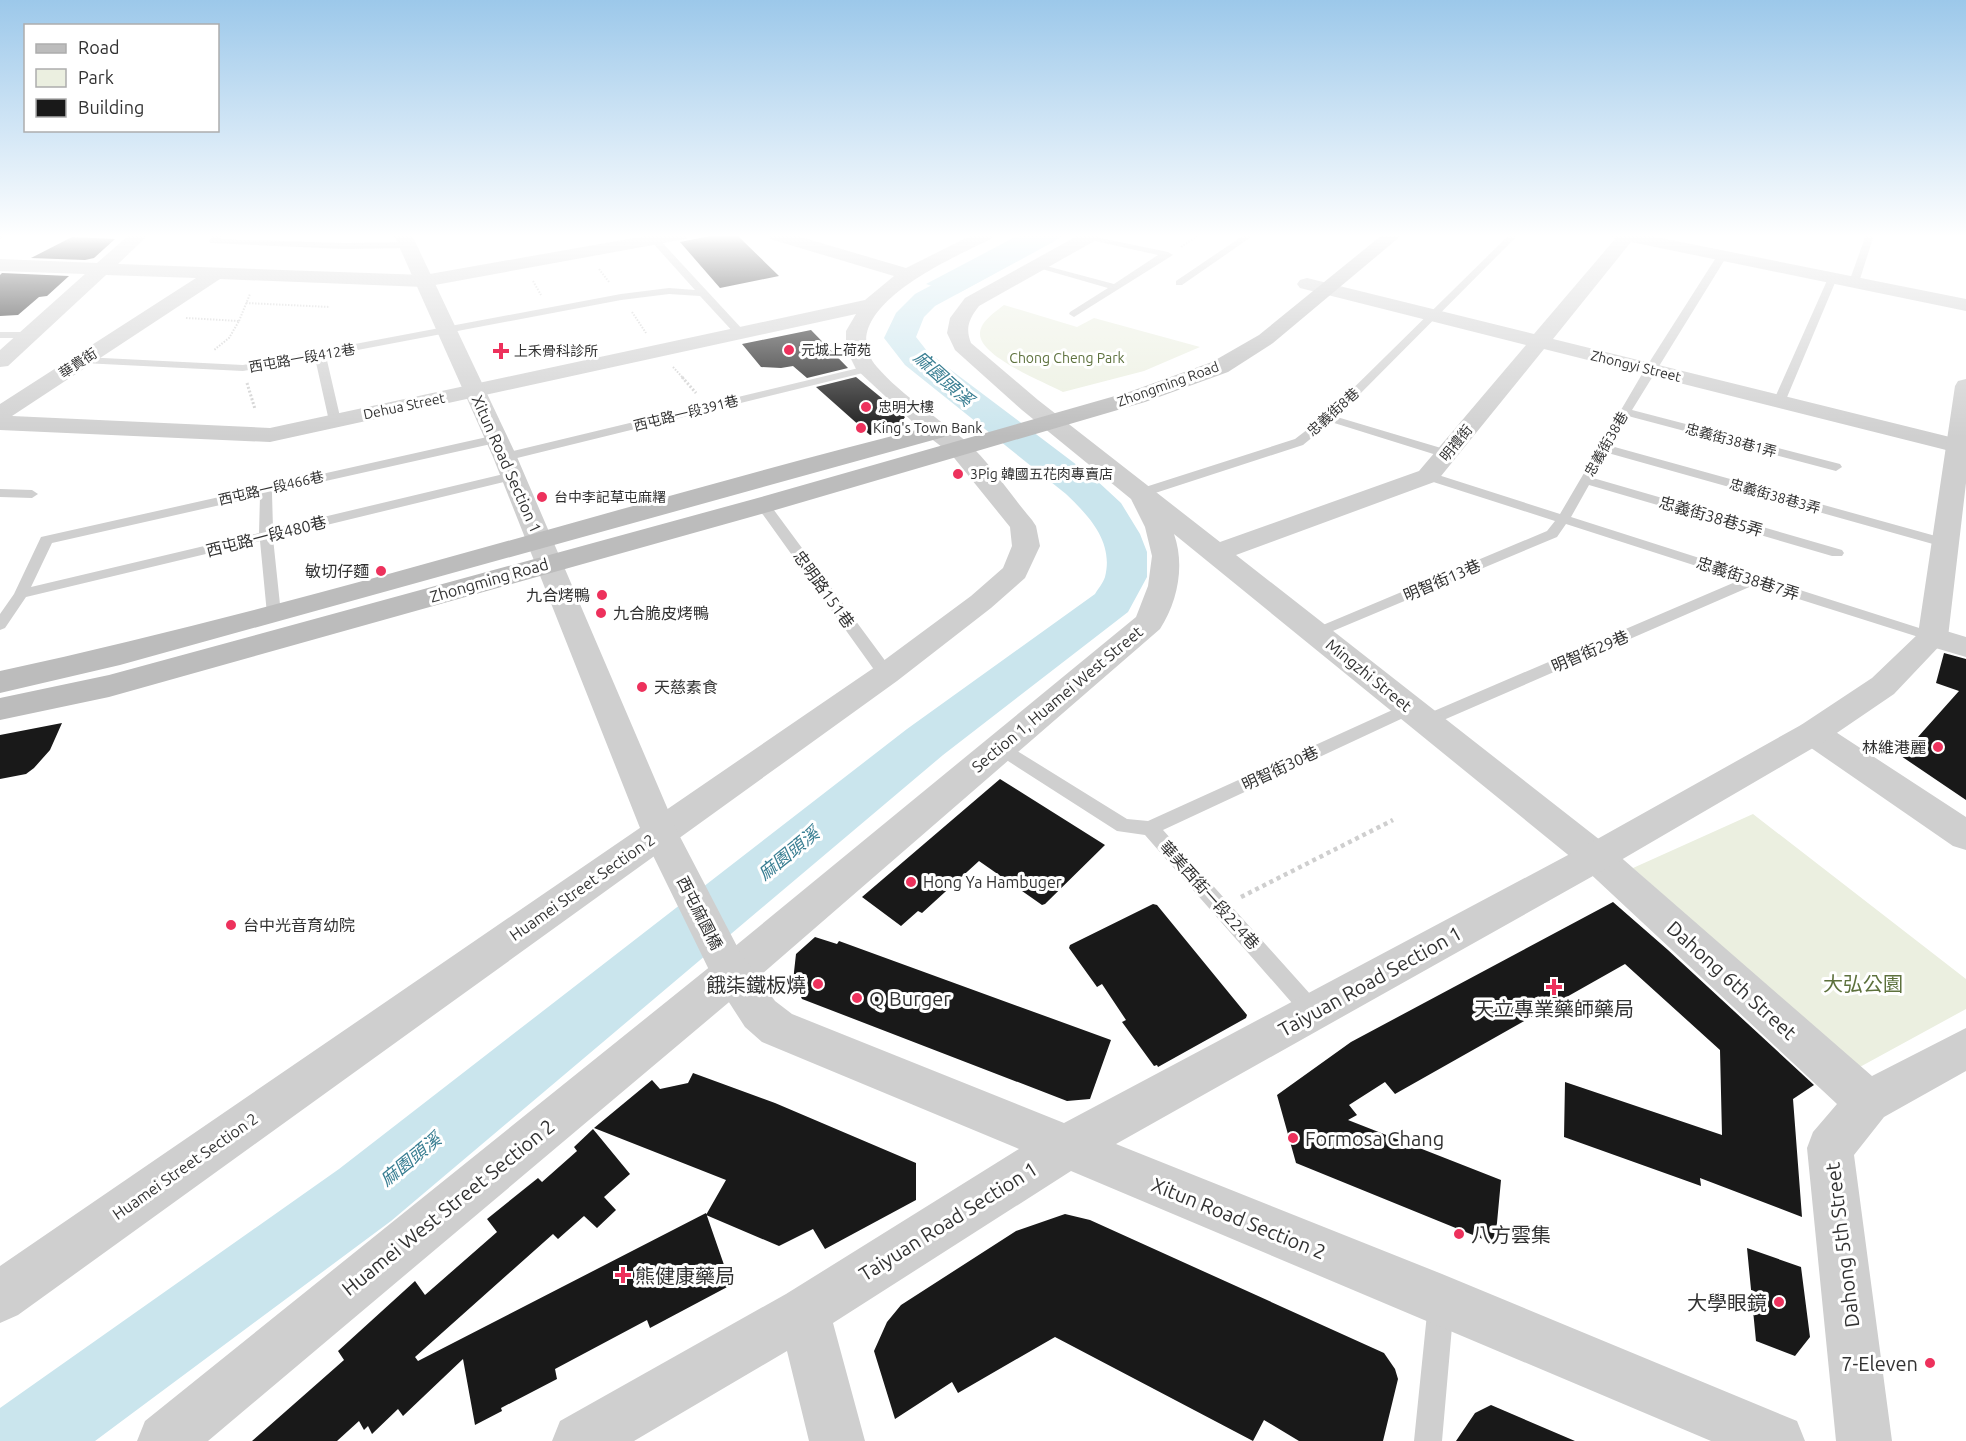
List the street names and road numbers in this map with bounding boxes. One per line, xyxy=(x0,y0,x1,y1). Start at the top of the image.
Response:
street label: 西屯路一段412巷 xyxy=(248,341,356,375)
street label: 華貴街 xyxy=(56,345,100,381)
street label: Zhongyi Street xyxy=(1589,347,1683,385)
street label: Zhongming Road xyxy=(1115,358,1221,410)
street label: 忠義街8巷 xyxy=(1304,385,1362,439)
street label: Dehua Street xyxy=(362,389,447,422)
street label: Xitun Road Section 1 xyxy=(469,392,545,536)
street label: 西屯路一段391巷 xyxy=(632,392,740,434)
street label: 忠義街38巷 xyxy=(1581,409,1631,479)
street label: 忠義街38巷1弄 xyxy=(1684,420,1778,460)
street label: 明禮街 xyxy=(1437,422,1475,464)
street label: 西屯路一段466巷 xyxy=(217,468,325,508)
street label: 忠義街38巷3弄 xyxy=(1728,475,1822,517)
street label: 忠義街38巷5弄 xyxy=(1657,493,1765,539)
street label: 西屯路一段480巷 xyxy=(204,512,328,560)
street label: 忠明路151巷 xyxy=(790,547,858,631)
street label: 忠義街38巷7弄 xyxy=(1694,553,1802,603)
street label: Zhongming Road xyxy=(428,554,550,606)
street label: 明智街13巷 xyxy=(1401,556,1483,604)
street label: Section 1, Huamei West Street xyxy=(968,622,1147,776)
street label: 明智街29巷 xyxy=(1549,627,1631,675)
street label: Mingzhi Street xyxy=(1323,635,1416,715)
street label: 明智街30巷 xyxy=(1239,743,1321,793)
street label: Huamei Street Section 2 xyxy=(506,830,658,944)
street label: 華美西街一段224巷 xyxy=(1157,837,1263,953)
street label: 西屯麻園橋 xyxy=(674,873,726,953)
street label: Dahong 6th Street xyxy=(1663,916,1801,1044)
street label: Taiyuan Road Section 1 xyxy=(1274,921,1466,1041)
street label: Huamei Street Section 2 xyxy=(109,1109,261,1223)
street label: Huamei West Street Section 2 xyxy=(337,1114,559,1300)
street label: Taiyuan Road Section 1 xyxy=(855,1157,1041,1285)
street label: Dahong 5th Street xyxy=(1820,1161,1864,1329)
street label: Xitun Road Section 2 xyxy=(1149,1173,1329,1263)

